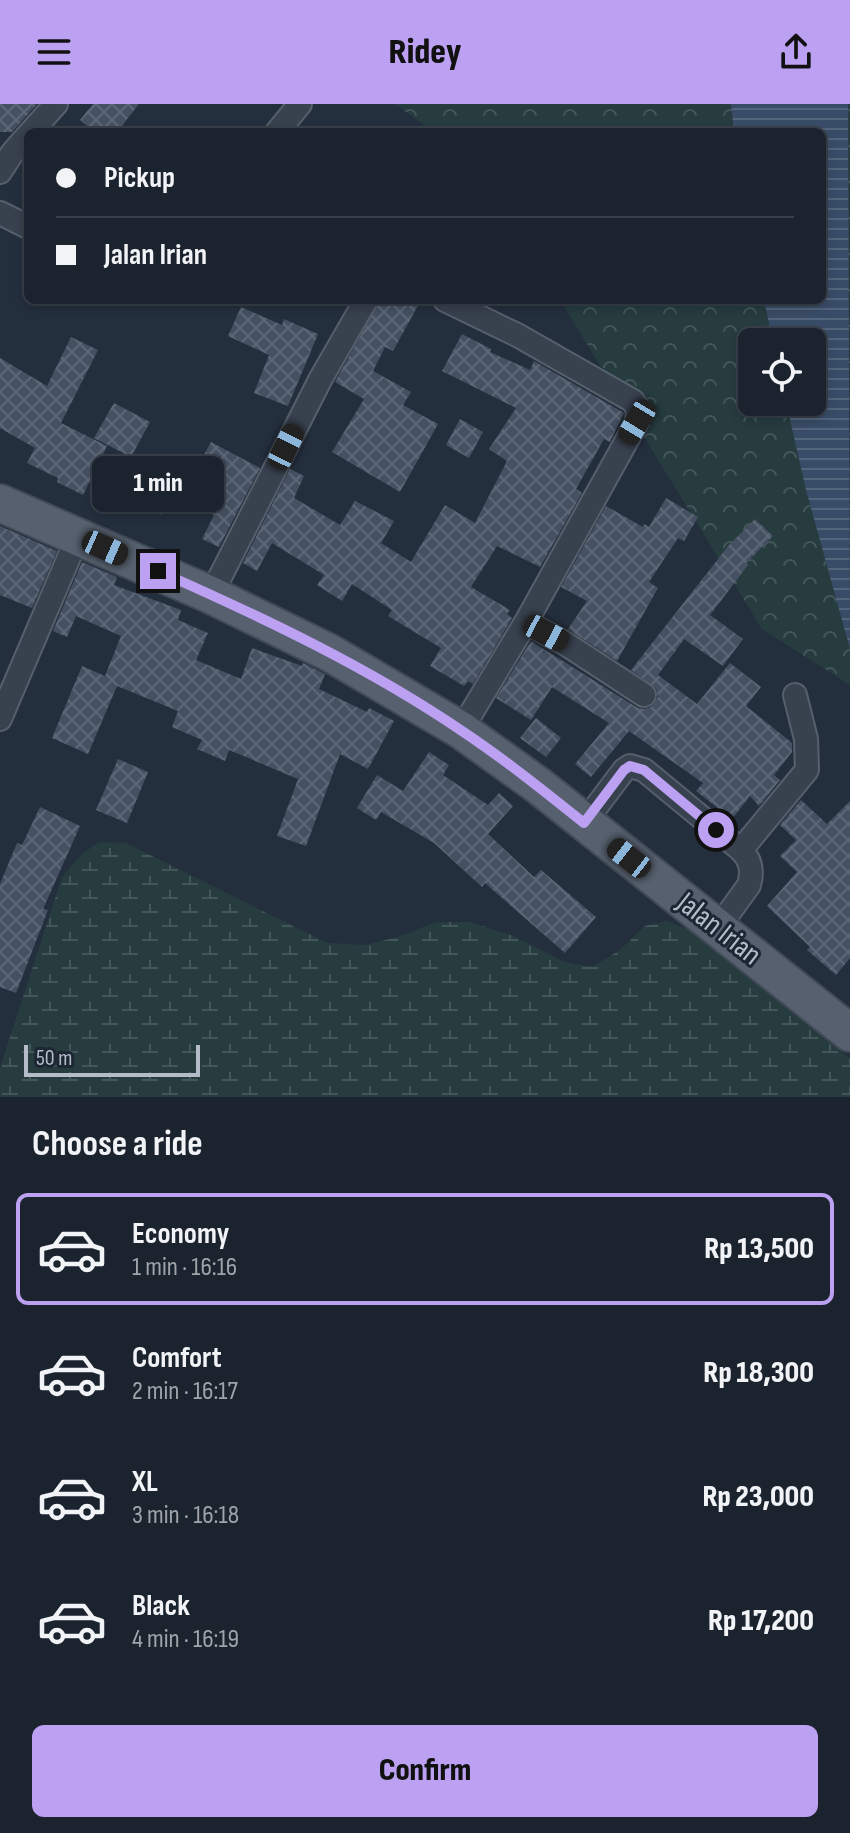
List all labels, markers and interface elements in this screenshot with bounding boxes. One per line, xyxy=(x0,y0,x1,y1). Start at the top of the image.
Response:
icon: menu xyxy=(32,30,76,74)
icon: share xyxy=(774,30,818,74)
text: Ridey xyxy=(389,31,461,74)
text: Pickup xyxy=(104,160,175,196)
text: Jalan Irian xyxy=(104,237,207,273)
map controls xyxy=(738,328,826,416)
button: locate xyxy=(738,328,826,416)
car xyxy=(614,395,660,449)
car xyxy=(265,420,307,474)
callout: 1 min xyxy=(92,455,224,511)
text: 1 min xyxy=(133,468,183,499)
car xyxy=(78,527,132,569)
route end xyxy=(140,553,176,589)
car xyxy=(519,611,573,655)
route start xyxy=(698,812,734,848)
car xyxy=(603,834,655,882)
street label: Jalan Irian xyxy=(669,884,768,973)
scale bar xyxy=(24,1041,200,1077)
text: 50 m xyxy=(36,1045,72,1072)
text: Choose a ride xyxy=(32,1123,203,1166)
icon: car xyxy=(36,1213,108,1285)
text: Economy xyxy=(132,1216,229,1252)
text: Rp 13,500 xyxy=(704,1231,814,1267)
text: 1 min · 16:16 xyxy=(132,1252,237,1283)
icon: car xyxy=(36,1337,108,1409)
text: Comfort xyxy=(132,1340,222,1376)
text: Rp 18,300 xyxy=(703,1355,814,1391)
text: 2 min · 16:17 xyxy=(132,1376,238,1407)
icon: car xyxy=(36,1461,108,1533)
text: XL xyxy=(132,1464,158,1500)
text: Rp 23,000 xyxy=(702,1479,814,1515)
text: 3 min · 16:18 xyxy=(132,1500,239,1531)
icon: car xyxy=(36,1585,108,1657)
text: Black xyxy=(132,1588,190,1624)
text: Rp 17,200 xyxy=(708,1603,814,1639)
text: 4 min · 16:19 xyxy=(132,1624,239,1655)
button: Confirm xyxy=(32,1725,818,1817)

